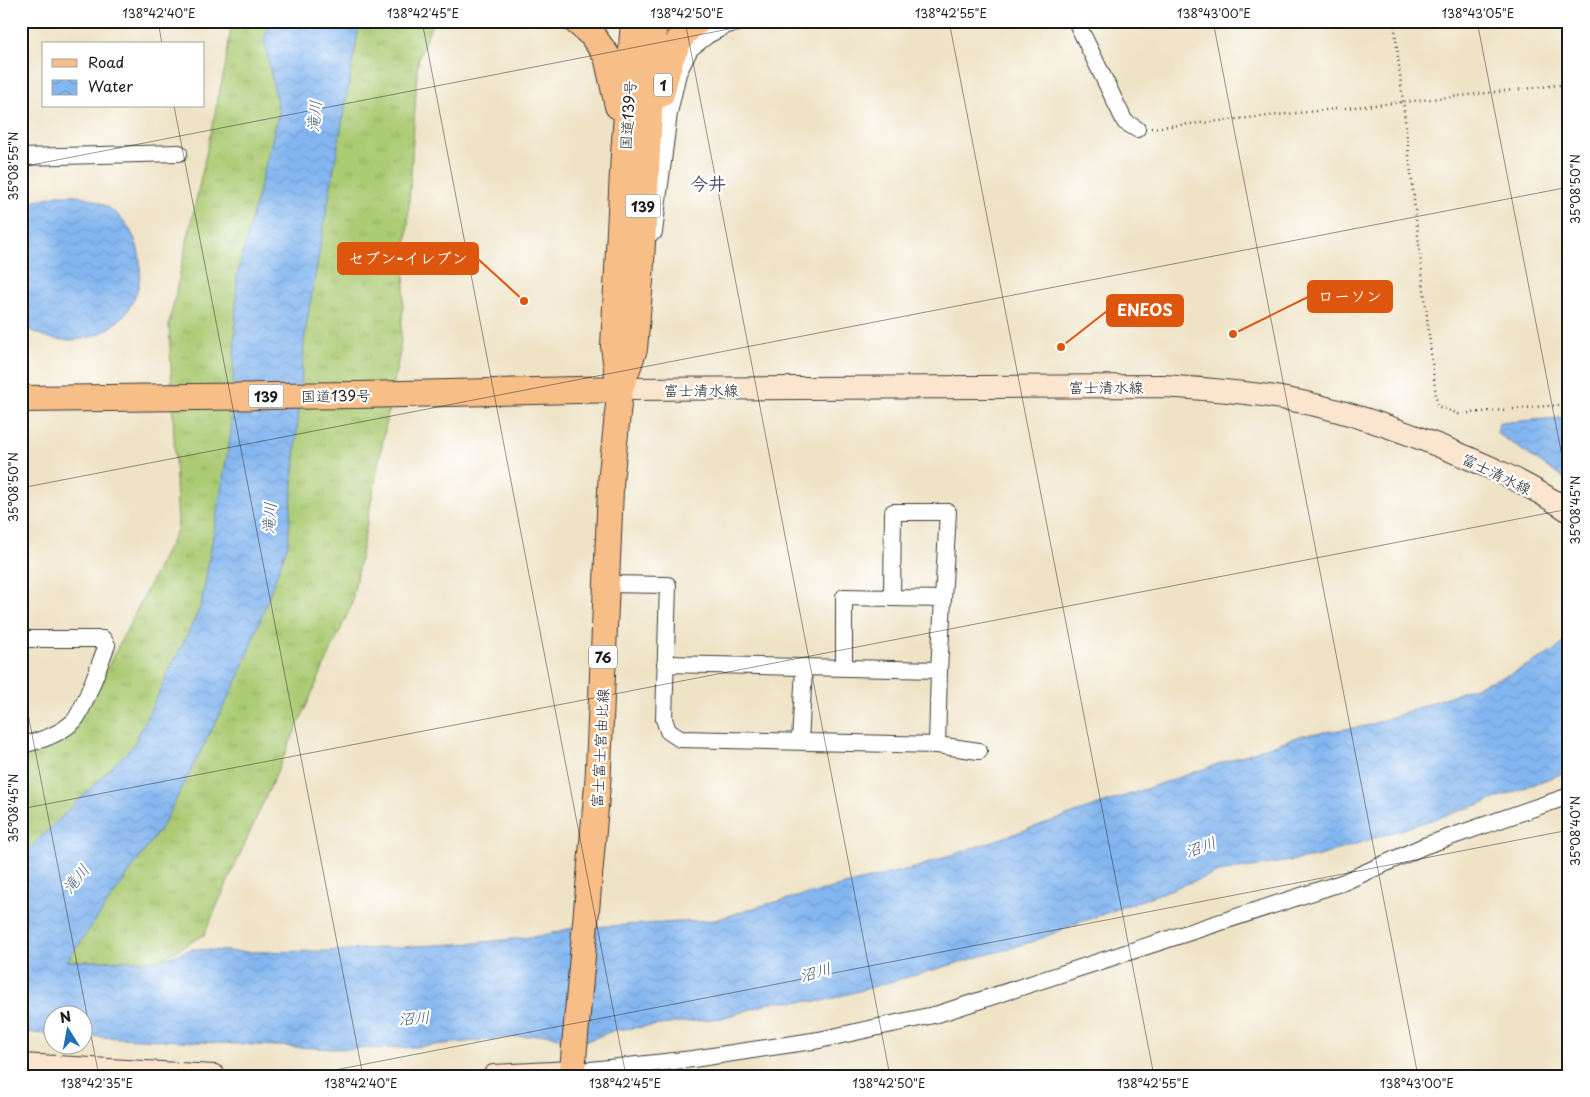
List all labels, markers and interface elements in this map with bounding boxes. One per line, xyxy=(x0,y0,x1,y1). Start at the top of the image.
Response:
text: 138°42'40"E xyxy=(122,4,196,22)
text: 138°42'45"E xyxy=(387,4,459,22)
text: 138°42'50"E xyxy=(651,4,724,22)
text: 138°42'55"E xyxy=(915,4,987,22)
text: 138°43'00"E xyxy=(1177,4,1251,22)
text: 138°43'05"E xyxy=(1442,4,1514,22)
legend xyxy=(42,42,205,108)
text: Road xyxy=(88,50,124,73)
text: Water xyxy=(88,74,133,97)
road number: 1 xyxy=(654,74,672,96)
street label: 国道139号 xyxy=(613,79,641,151)
water label: 滝川 xyxy=(300,99,326,133)
text: 35°08'55"N xyxy=(4,132,22,200)
text: 35°08'50"N xyxy=(1566,154,1584,224)
district label: 今井 xyxy=(690,169,726,196)
road number: 139 xyxy=(626,195,660,218)
callout: セブン-イレブン xyxy=(338,243,478,274)
text: セブン-イレブン xyxy=(348,245,468,269)
callout: ローソン xyxy=(1308,281,1392,312)
text: ローソン xyxy=(1318,283,1382,307)
callout: ENEOS xyxy=(1107,295,1183,326)
text: ENEOS xyxy=(1117,297,1173,321)
street label: 富士清水線 xyxy=(1068,375,1144,398)
street label: 富士清水線 xyxy=(663,378,739,401)
street label: 国道139号 xyxy=(301,383,371,407)
road number: 139 xyxy=(248,384,284,408)
street label: 富士清水線 xyxy=(1458,446,1536,500)
text: 35°08'50"N xyxy=(4,452,22,522)
text: 35°08'45"N xyxy=(1566,476,1584,544)
water label: 滝川 xyxy=(255,501,281,535)
road number: 76 xyxy=(589,646,617,669)
street label: 富士富士宮由比線 xyxy=(584,687,614,809)
text: 35°08'45"N xyxy=(4,774,22,842)
text: 35°08'40"N xyxy=(1566,796,1584,866)
water label: 沼川 xyxy=(1181,829,1219,863)
water label: 滝川 xyxy=(56,858,94,898)
water label: 沼川 xyxy=(796,955,834,987)
north arrow xyxy=(42,1004,92,1054)
water label: 沼川 xyxy=(397,1004,431,1030)
text: N xyxy=(58,1005,73,1028)
text: 138°42'35"E xyxy=(61,1074,133,1092)
text: 138°42'40"E xyxy=(324,1074,398,1092)
text: 138°42'45"E xyxy=(589,1074,661,1092)
text: 138°42'50"E xyxy=(853,1074,926,1092)
text: 138°42'55"E xyxy=(1117,1074,1189,1092)
text: 138°43'00"E xyxy=(1380,1074,1454,1092)

